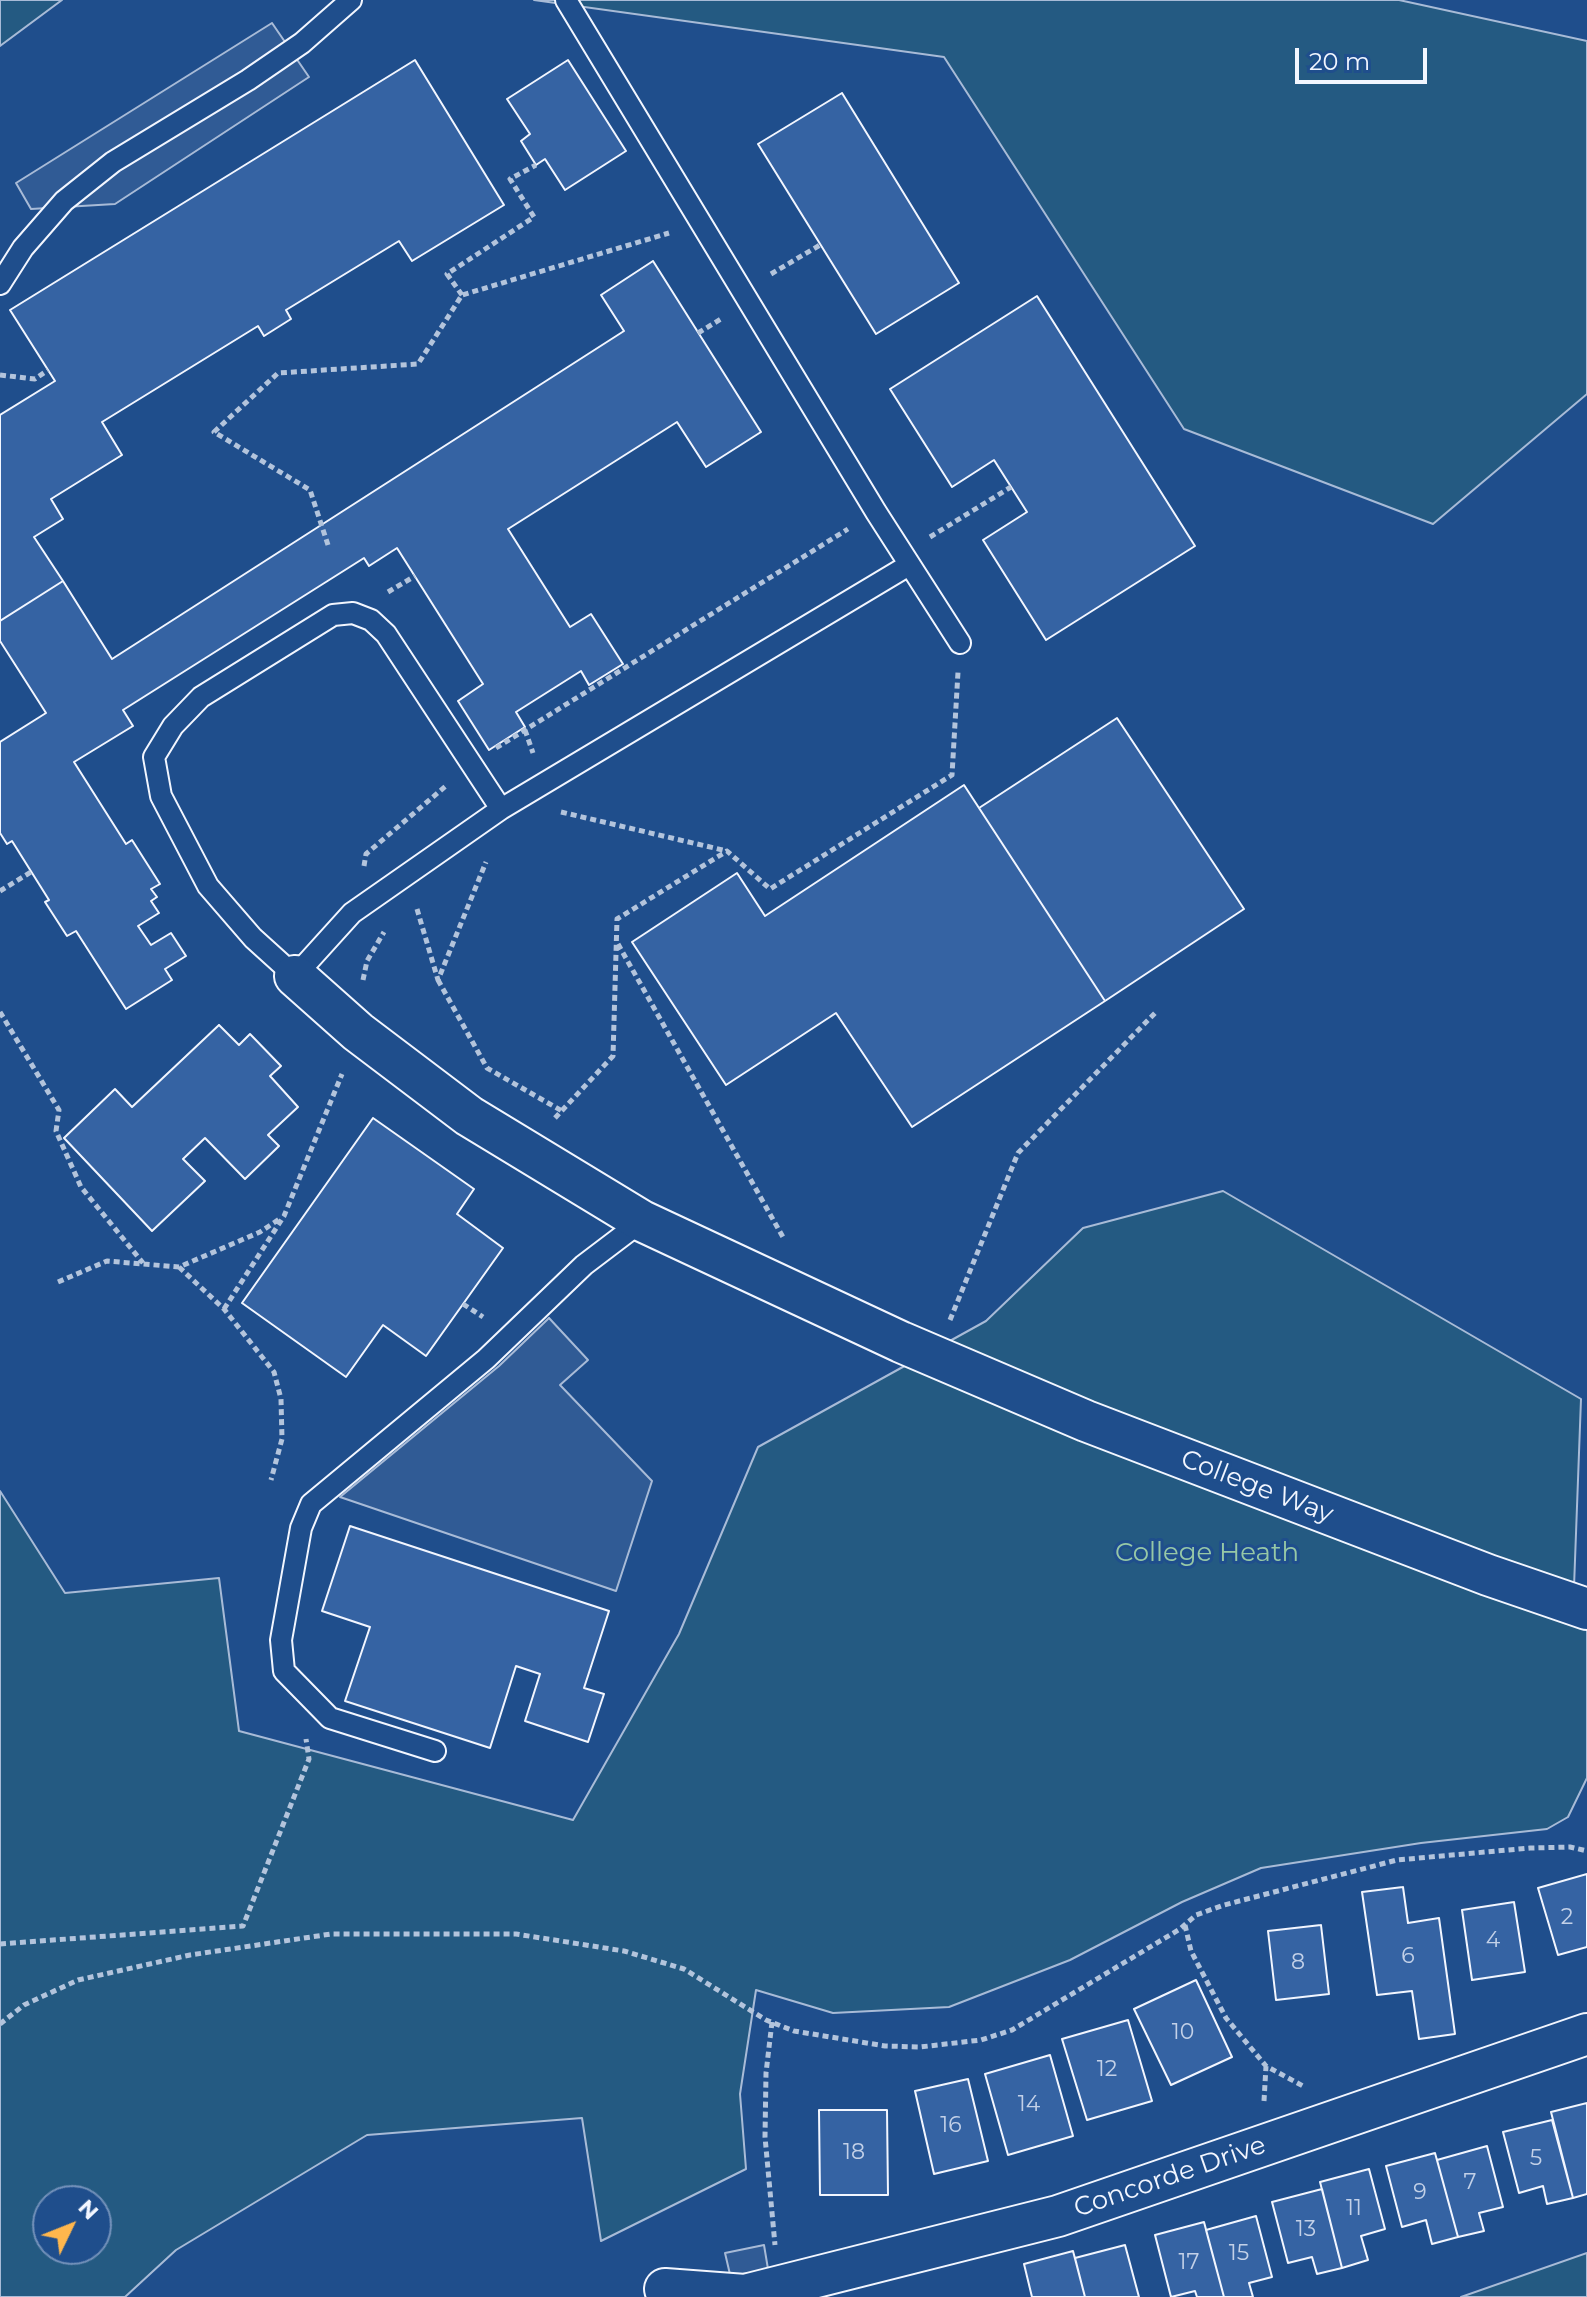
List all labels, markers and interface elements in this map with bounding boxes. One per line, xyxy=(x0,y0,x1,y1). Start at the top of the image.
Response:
scale bar xyxy=(1299,32,1431,82)
text: 20 m xyxy=(1309,47,1370,76)
street label: College Way xyxy=(1176,1444,1338,1530)
park label: College Heath xyxy=(1115,1537,1299,1569)
house number: 2 xyxy=(1561,1905,1573,1931)
house number: 4 xyxy=(1486,1928,1500,1954)
house number: 6 xyxy=(1401,1944,1415,1970)
house number: 8 xyxy=(1291,1950,1305,1976)
house number: 10 xyxy=(1172,2020,1194,2046)
house number: 12 xyxy=(1097,2057,1117,2083)
house number: 14 xyxy=(1018,2092,1040,2118)
house number: 16 xyxy=(940,2113,962,2139)
street label: Concorde Drive xyxy=(1070,2130,1270,2224)
house number: 18 xyxy=(843,2140,865,2166)
house number: 5 xyxy=(1530,2146,1542,2172)
house number: 7 xyxy=(1464,2170,1476,2196)
house number: 9 xyxy=(1413,2180,1427,2206)
north arrow xyxy=(32,2185,112,2265)
text: N xyxy=(73,2194,104,2225)
house number: 11 xyxy=(1346,2196,1362,2222)
house number: 13 xyxy=(1296,2217,1316,2243)
house number: 15 xyxy=(1229,2241,1249,2267)
house number: 17 xyxy=(1179,2250,1199,2276)

